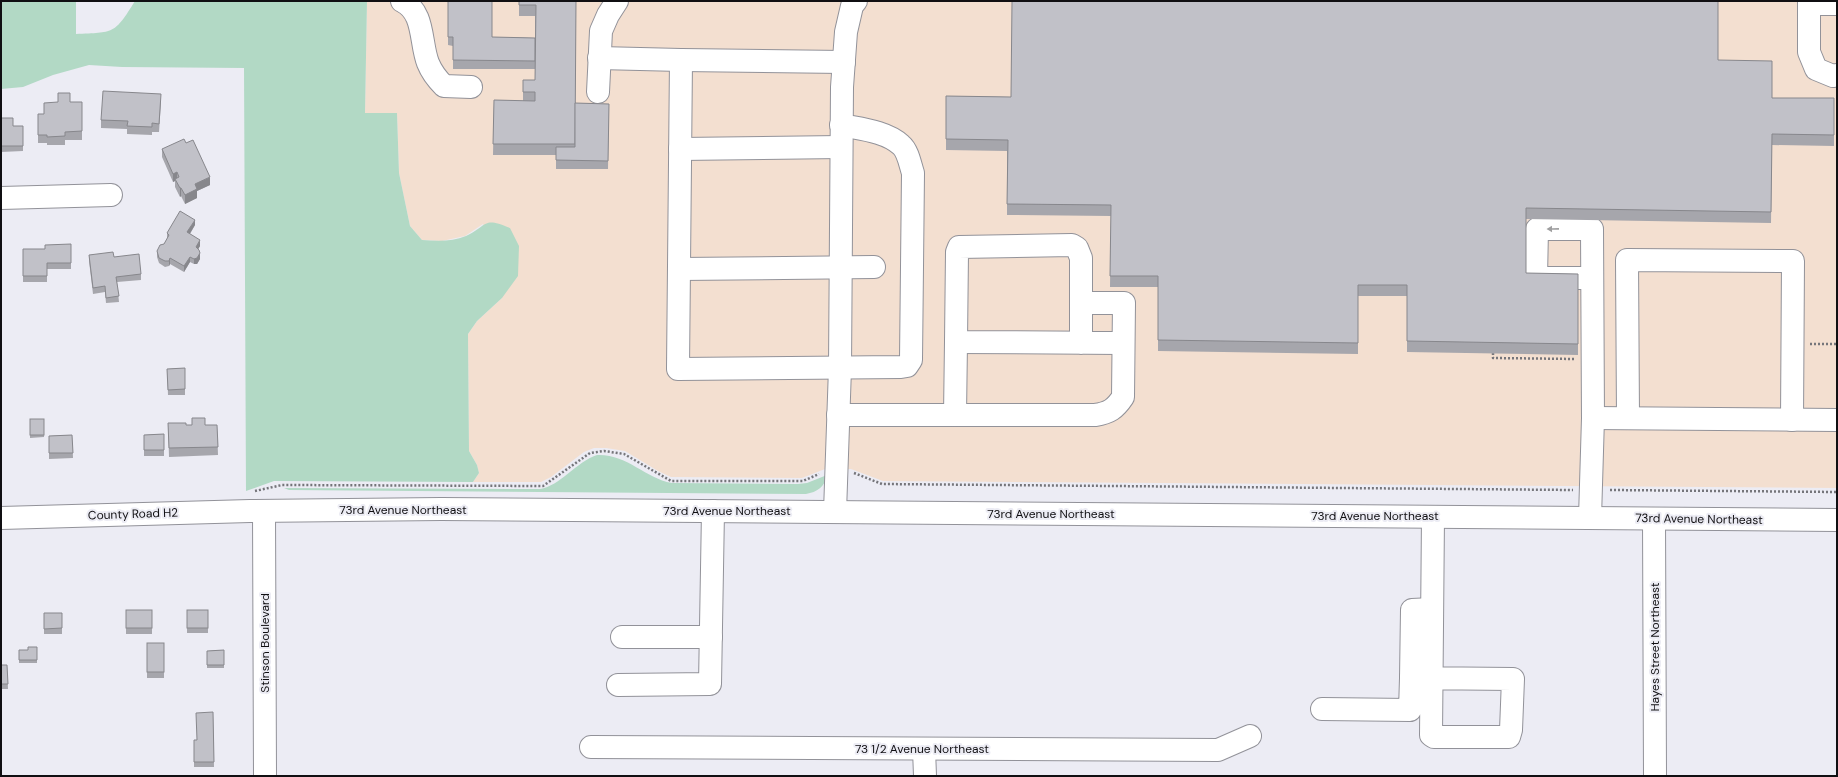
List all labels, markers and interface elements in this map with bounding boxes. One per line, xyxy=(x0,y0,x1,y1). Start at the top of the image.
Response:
one-way arrow xyxy=(1546,226,1559,232)
street label: 73rd Avenue Northeast xyxy=(339,502,467,518)
street label: 73rd Avenue Northeast xyxy=(663,503,791,519)
street label: County Road H2 xyxy=(88,504,178,524)
street label: 73rd Avenue Northeast xyxy=(987,506,1115,522)
street label: 73rd Avenue Northeast xyxy=(1311,508,1439,524)
street label: 73rd Avenue Northeast xyxy=(1635,510,1763,528)
street label: Hayes Street Northeast xyxy=(1647,582,1663,712)
street label: Stinson Boulevard xyxy=(257,593,273,693)
street label: 73 1/2 Avenue Northeast xyxy=(855,741,989,757)

